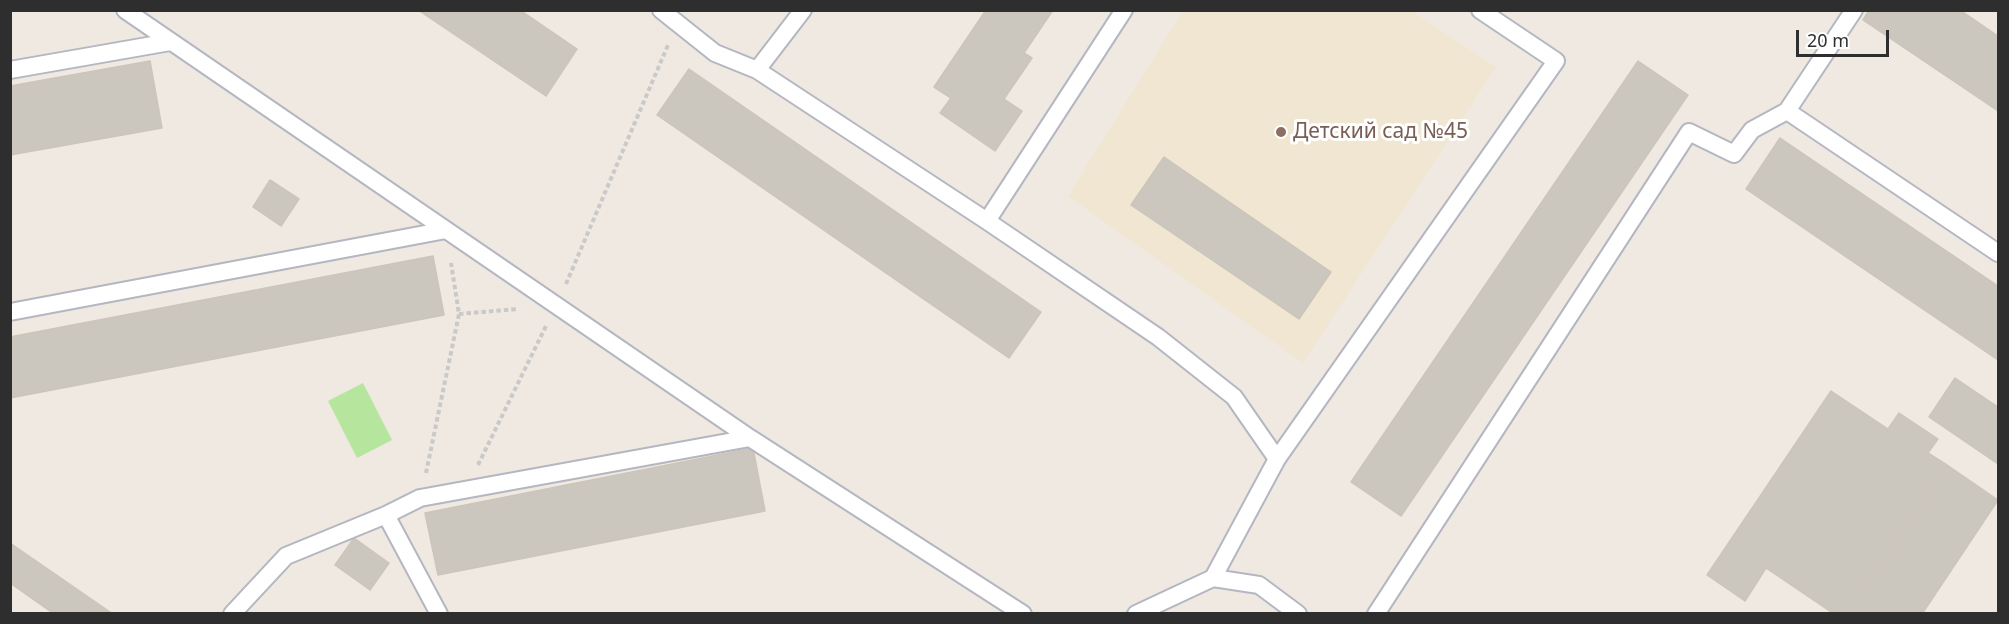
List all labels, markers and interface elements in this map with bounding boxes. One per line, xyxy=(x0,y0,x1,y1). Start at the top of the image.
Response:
scale bar xyxy=(1799,18,1892,56)
text: 20 m xyxy=(1807,28,1849,52)
place label: Детский сад №45 xyxy=(1293,119,1468,145)
marker: Детский сад №45 xyxy=(1274,125,1288,139)

